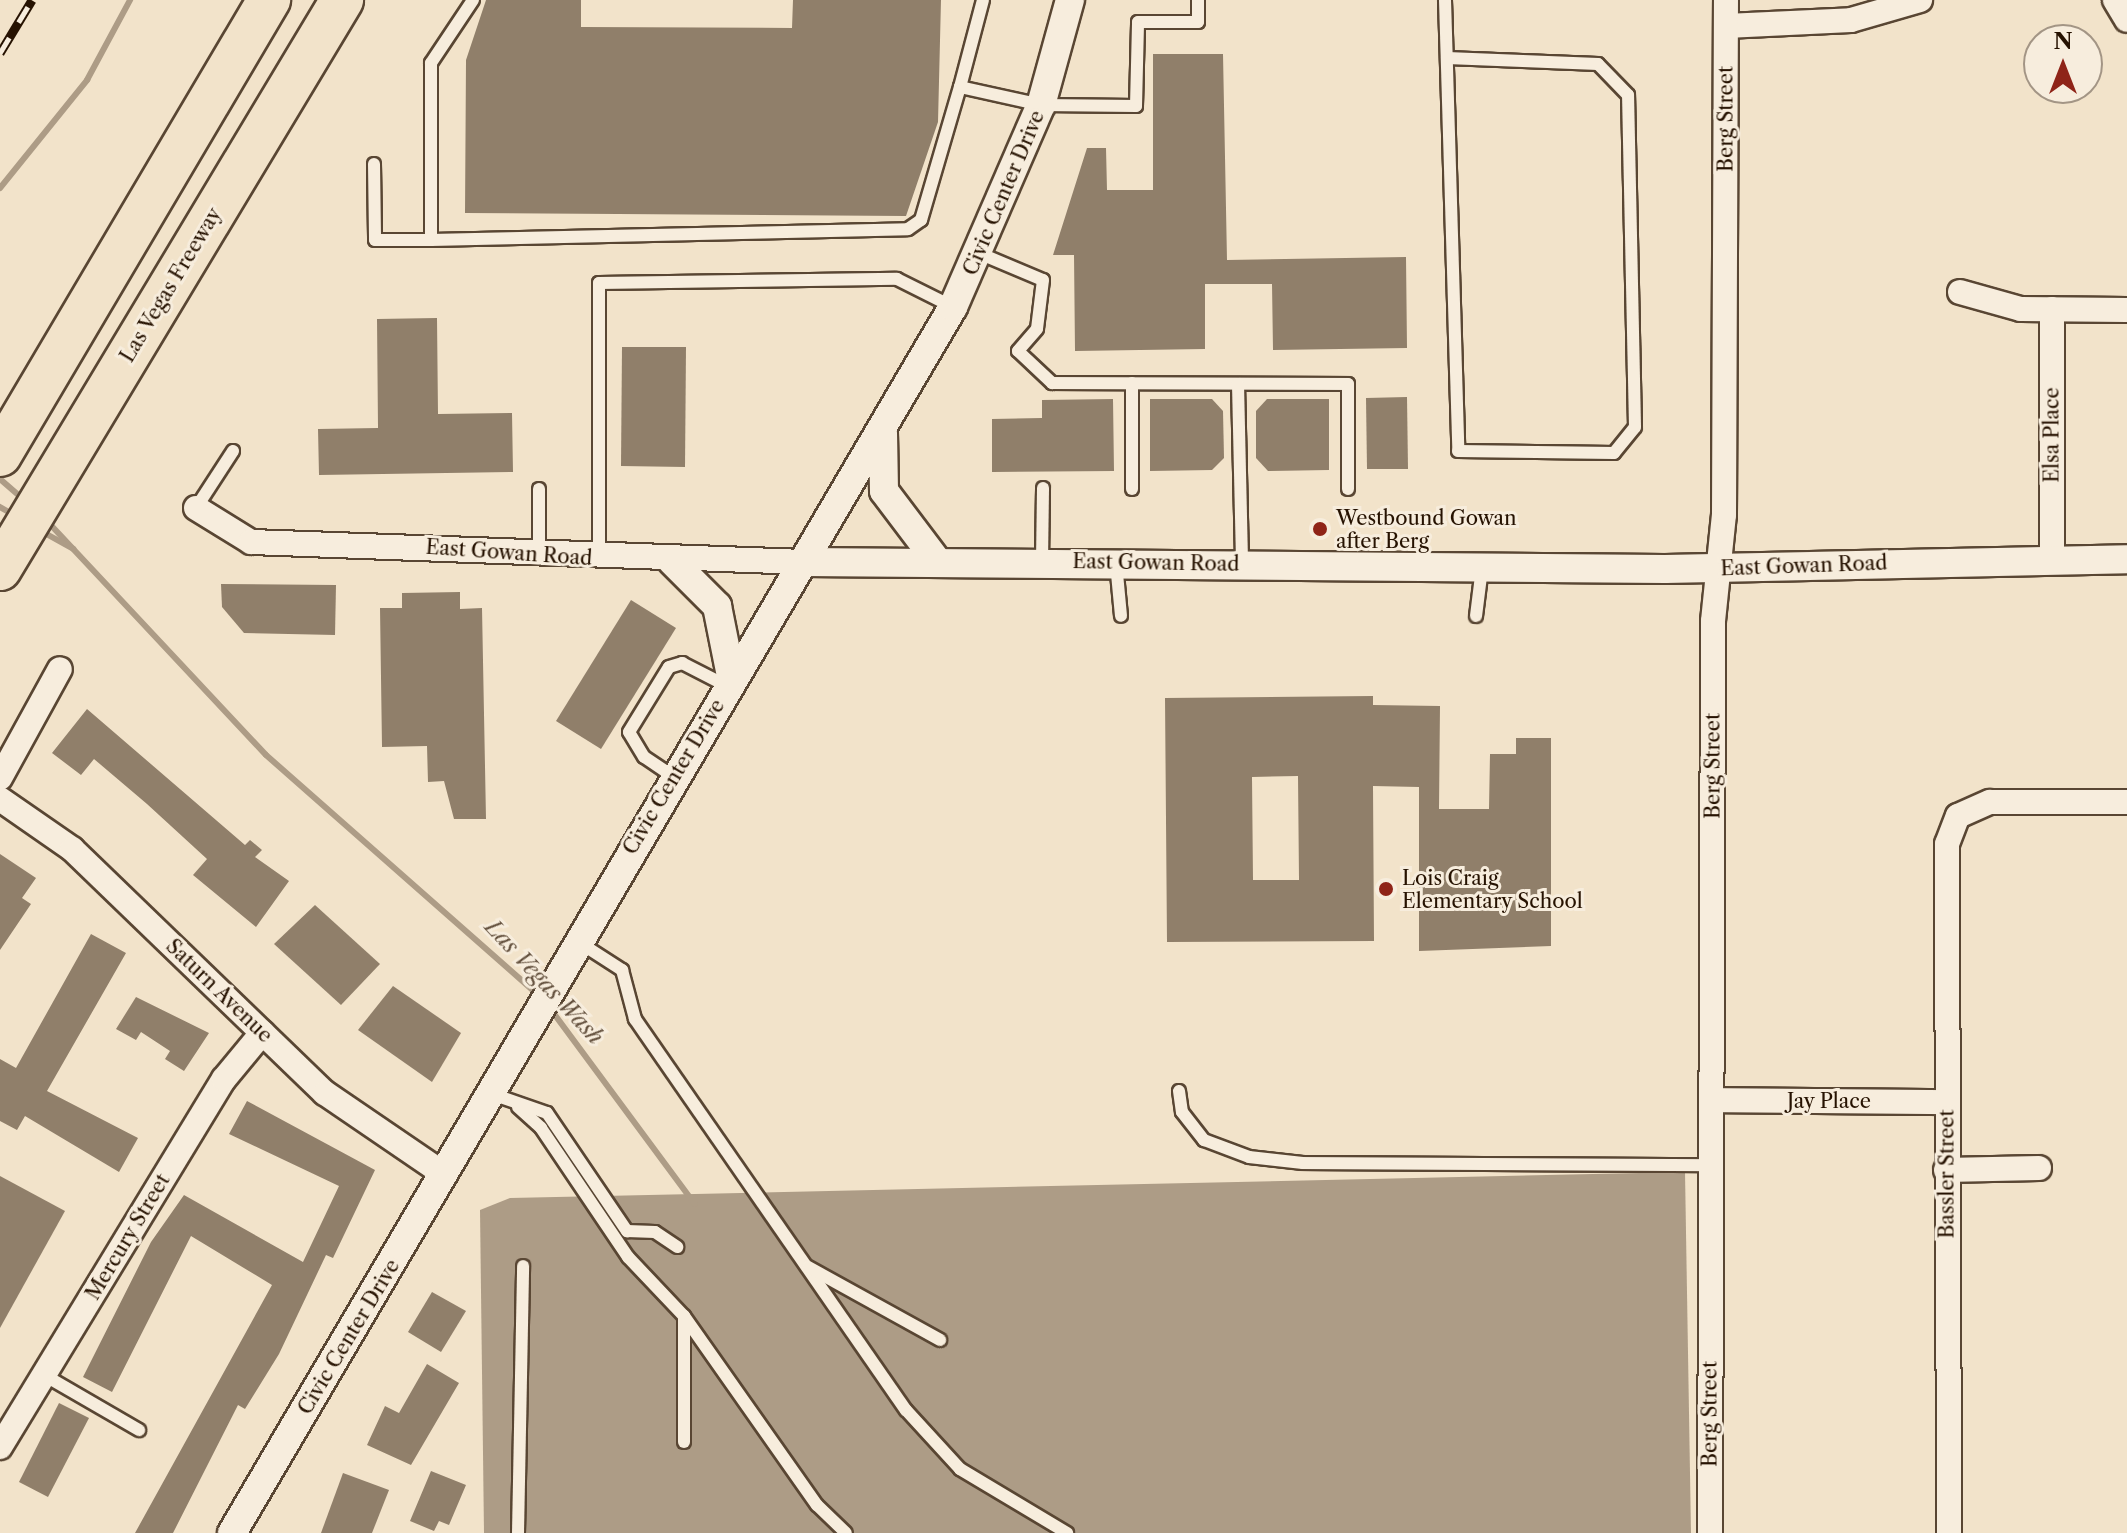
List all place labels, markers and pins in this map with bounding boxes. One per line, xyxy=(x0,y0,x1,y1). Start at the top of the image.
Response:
place label: Westbound Gowan after Berg xyxy=(1336,506,1517,553)
marker: Westbound Gowan after Berg xyxy=(1311,520,1329,538)
place label: Lois Craig Elementary School xyxy=(1402,866,1583,913)
marker: Lois Craig Elementary School xyxy=(1377,880,1395,898)

